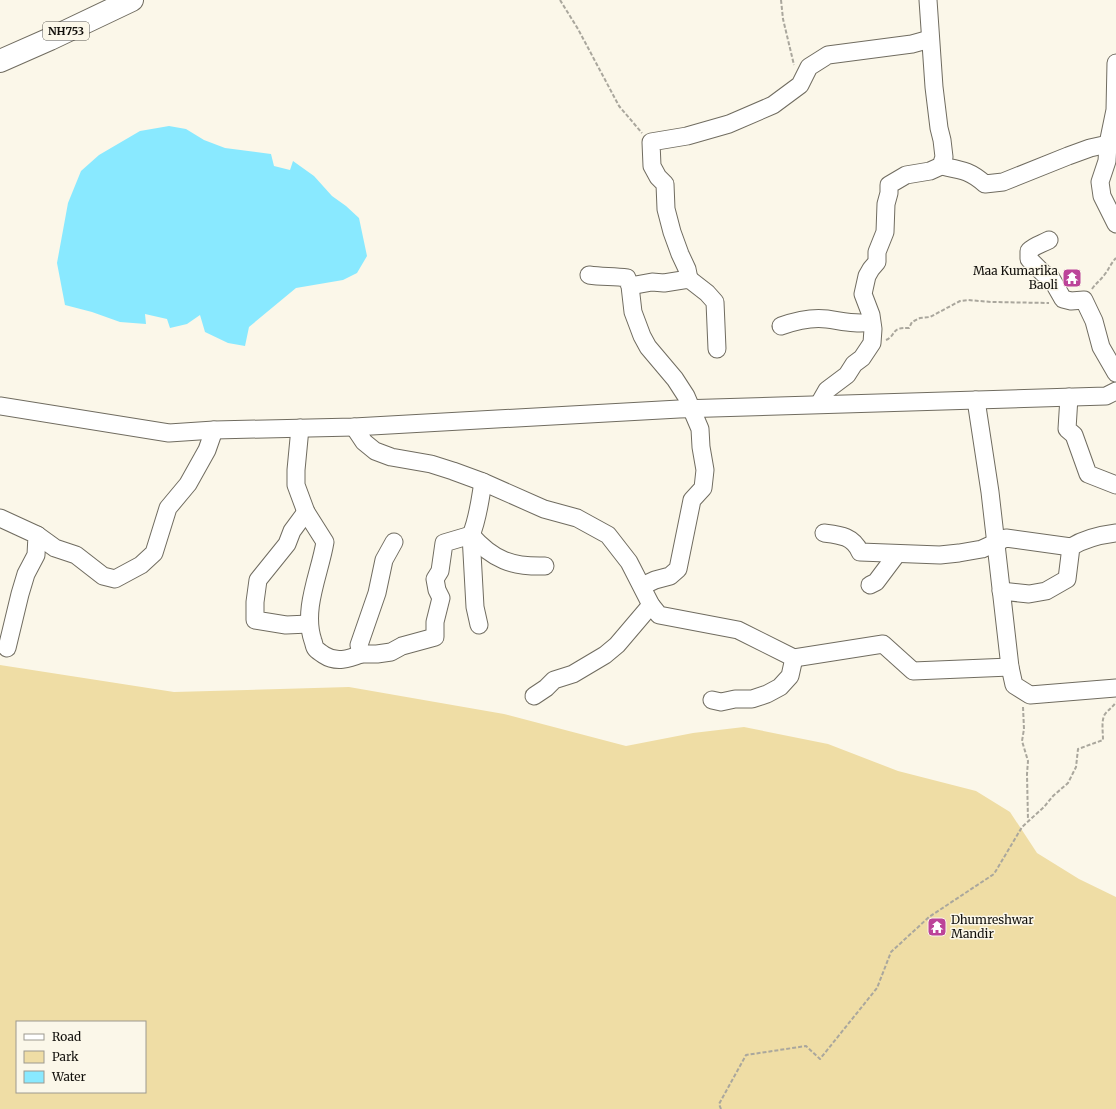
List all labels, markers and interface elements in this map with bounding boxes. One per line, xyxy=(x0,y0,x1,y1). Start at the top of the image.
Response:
road number: NH753 xyxy=(43,22,89,40)
place label: Maa Kumarika Baoli xyxy=(973,263,1059,292)
temple icon: Maa Kumarika Baoli xyxy=(1061,267,1083,289)
place label: Dhumreshwar Mandir xyxy=(951,912,1034,941)
temple icon: Dhumreshwar Mandir xyxy=(926,916,948,938)
legend xyxy=(16,1021,146,1093)
text: Road xyxy=(52,1029,81,1044)
text: Park xyxy=(52,1049,79,1064)
text: Water xyxy=(51,1069,87,1084)

